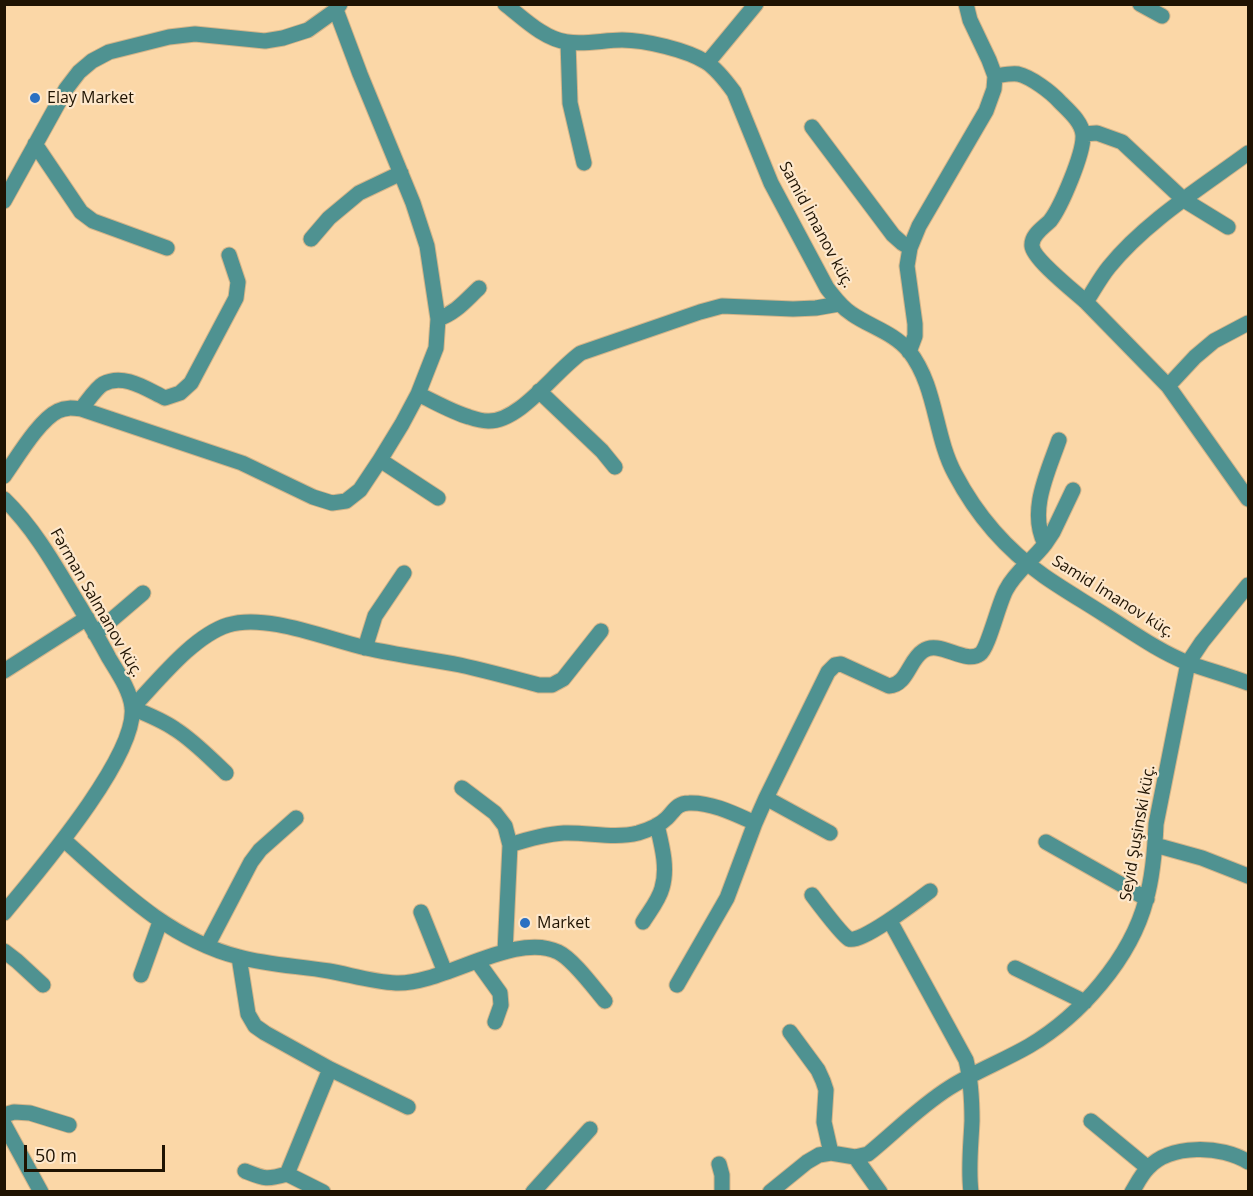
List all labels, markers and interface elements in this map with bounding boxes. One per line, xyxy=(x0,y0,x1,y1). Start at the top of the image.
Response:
place label: Elay Market xyxy=(47,88,134,108)
marker: Elay Market xyxy=(28,91,42,105)
street label: Samid İmanov küç. xyxy=(775,159,857,291)
street label: Fərman Salmanov küç. xyxy=(46,525,146,681)
street label: Samid İmanov küç. xyxy=(1048,552,1178,642)
street label: Seyid Şuşinski küç. xyxy=(1117,763,1159,903)
place label: Market xyxy=(537,913,590,933)
marker: Market xyxy=(518,916,532,930)
scale bar xyxy=(27,1133,168,1171)
text: 50 m xyxy=(35,1143,77,1167)

